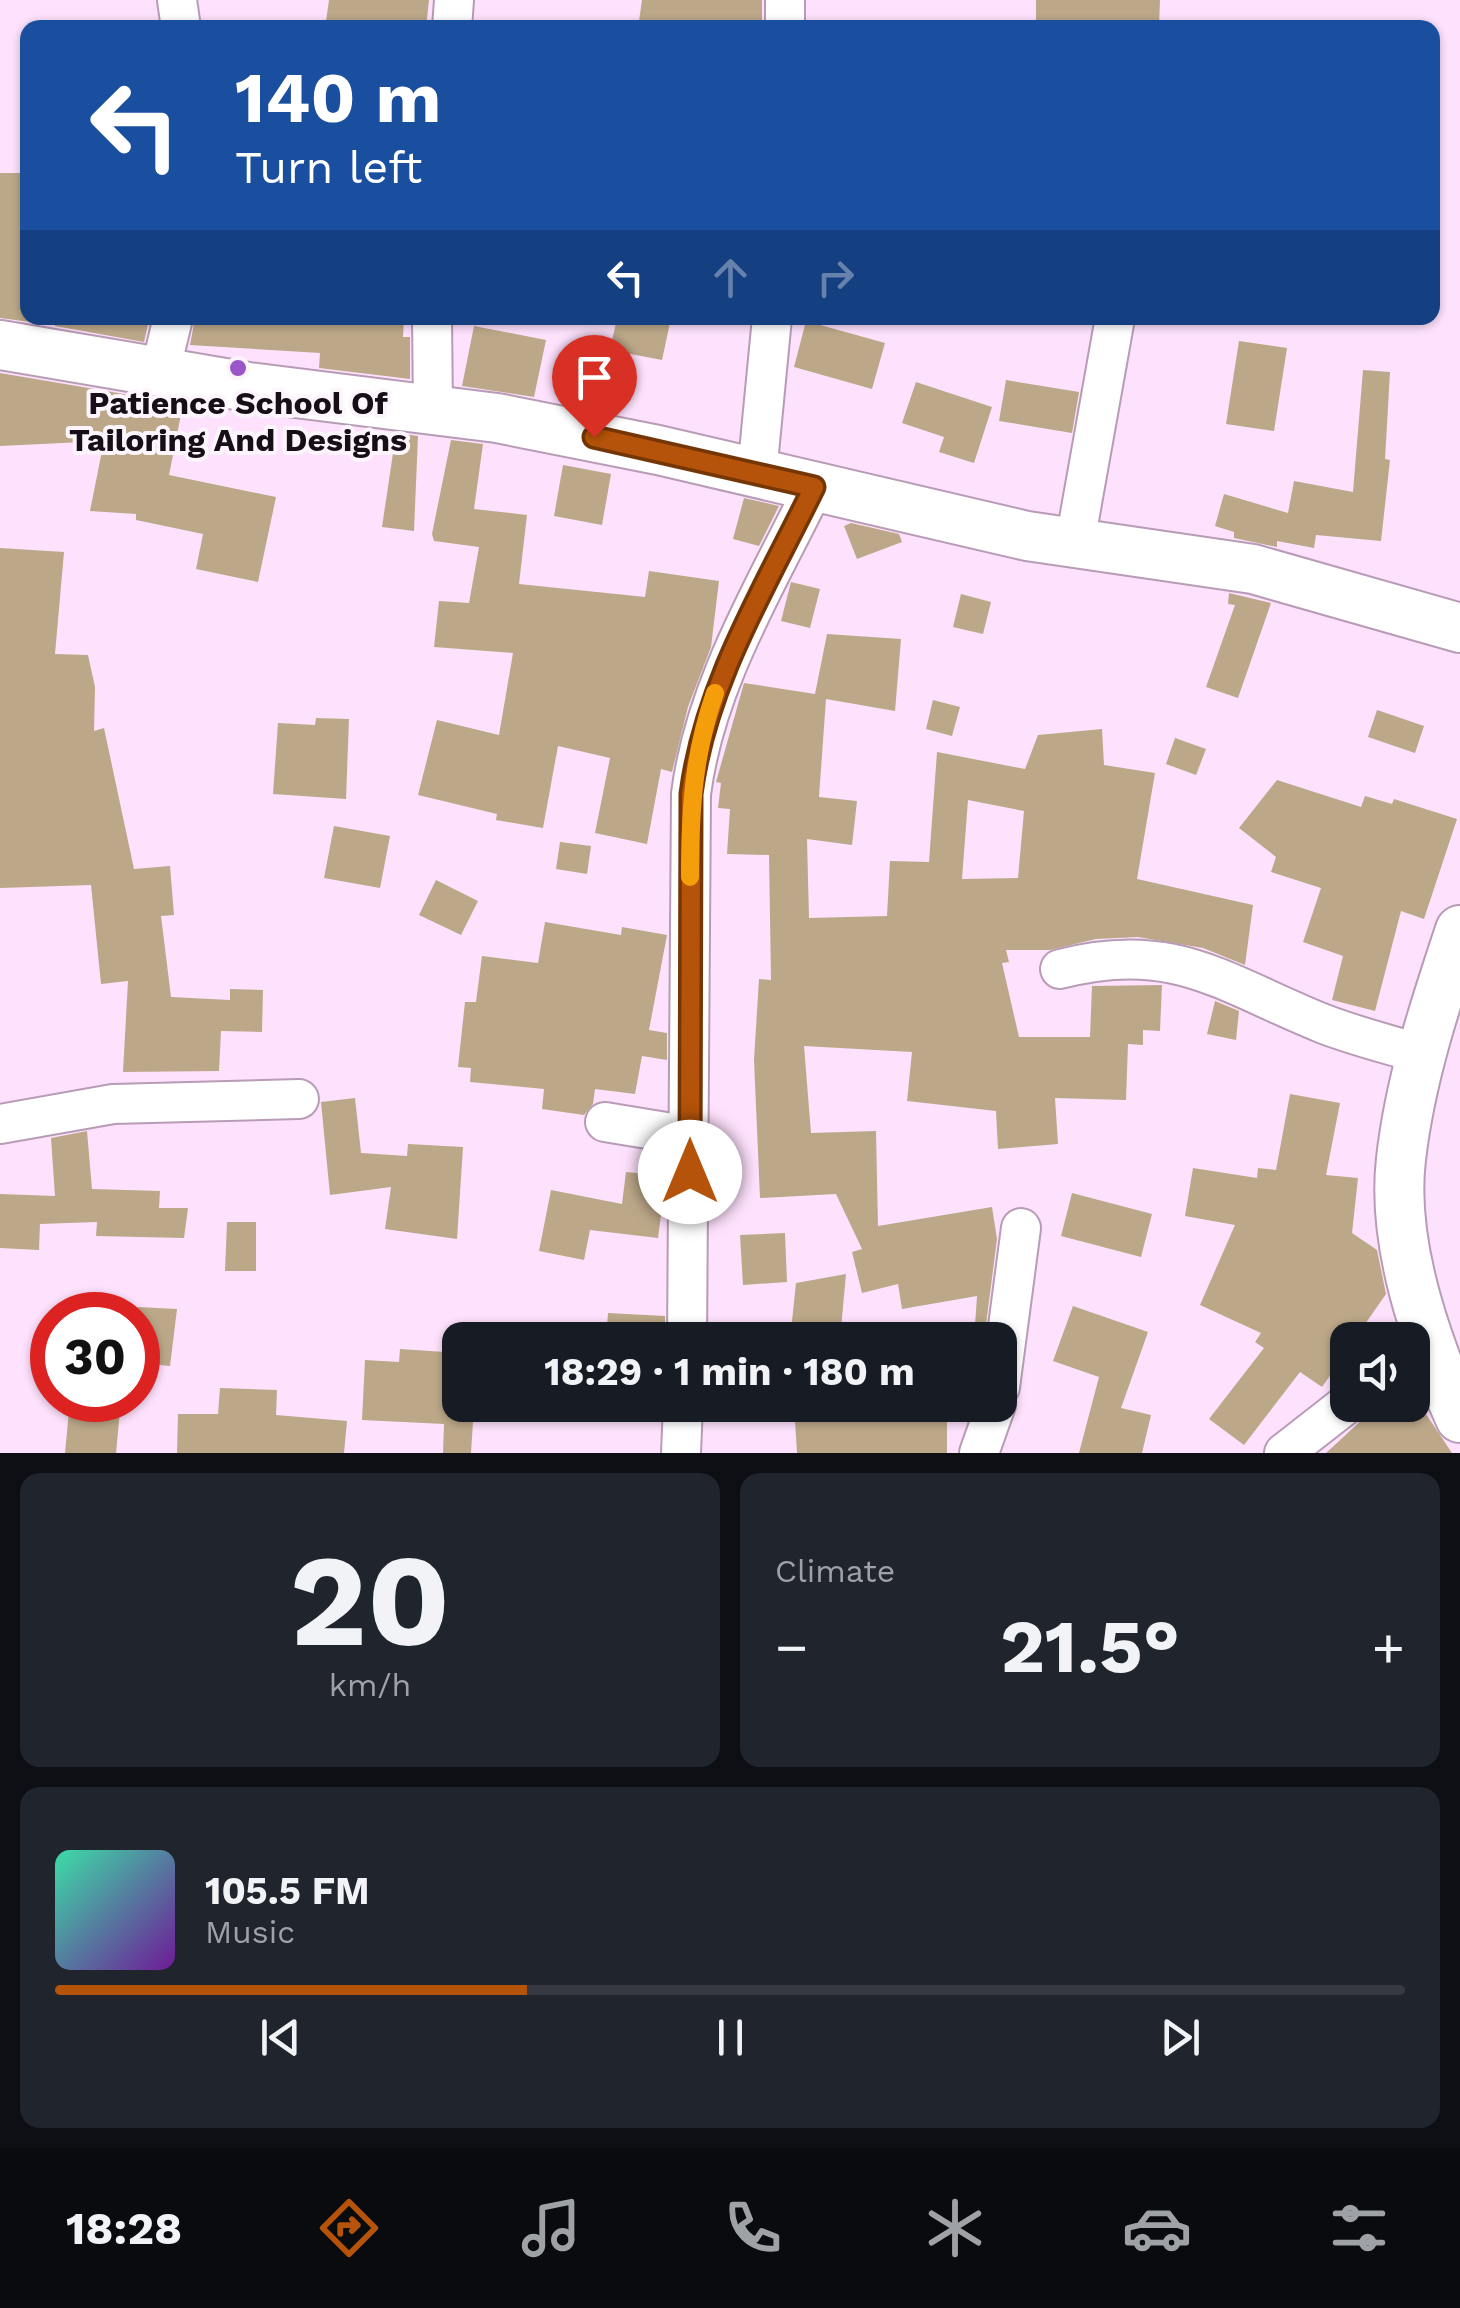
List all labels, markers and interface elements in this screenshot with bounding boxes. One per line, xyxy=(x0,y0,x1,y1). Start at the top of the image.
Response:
text: 140 m xyxy=(235,57,441,139)
icon: left xyxy=(70,60,200,190)
text: Turn left xyxy=(235,141,422,194)
icon: left xyxy=(598,250,653,305)
icon: ahead xyxy=(703,250,758,305)
icon: right xyxy=(808,250,863,305)
pin xyxy=(552,335,637,438)
icon: arrive xyxy=(567,350,622,405)
marker: Patience School Of Tailoring And Designs xyxy=(227,357,249,379)
place label: Patience School Of Tailoring And Designs xyxy=(69,384,407,459)
position arrow xyxy=(638,1120,742,1224)
speed limit sign: 30 xyxy=(30,1292,160,1422)
map controls xyxy=(1330,1322,1430,1422)
button: sound xyxy=(1330,1322,1430,1422)
text: 18:29 · 1 min · 180 m xyxy=(544,1350,915,1394)
text: 20 xyxy=(289,1524,451,1677)
text: Climate xyxy=(775,1552,895,1590)
text: 21.5° xyxy=(1000,1602,1180,1690)
text: − xyxy=(775,1615,808,1679)
text: + xyxy=(1372,1615,1405,1679)
text: km/h xyxy=(329,1666,411,1704)
text: 105.5 FM xyxy=(205,1869,370,1913)
text: Music xyxy=(205,1913,295,1951)
icon: previous xyxy=(253,2010,308,2065)
icon: pause xyxy=(703,2010,758,2065)
icon: next xyxy=(1153,2010,1208,2065)
icon: directions xyxy=(314,2193,384,2263)
icon: music xyxy=(516,2193,586,2263)
icon: phone xyxy=(718,2193,788,2263)
icon: climate xyxy=(920,2193,990,2263)
icon: car xyxy=(1122,2193,1192,2263)
icon: filters xyxy=(1324,2193,1394,2263)
text: 18:28 xyxy=(66,2202,182,2255)

